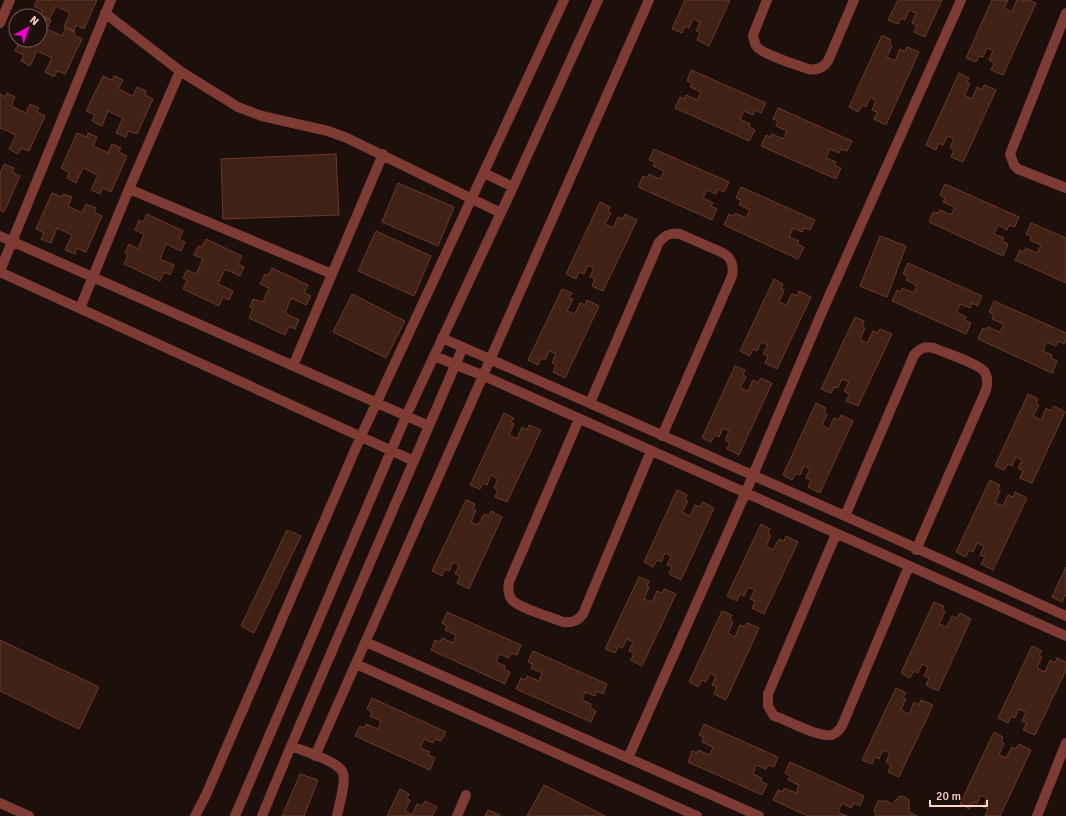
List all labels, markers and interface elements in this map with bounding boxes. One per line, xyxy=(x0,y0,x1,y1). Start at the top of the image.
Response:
north arrow xyxy=(8,8,48,48)
text: N xyxy=(27,13,41,28)
scale bar xyxy=(930,782,987,808)
text: 20 m xyxy=(936,789,961,804)

